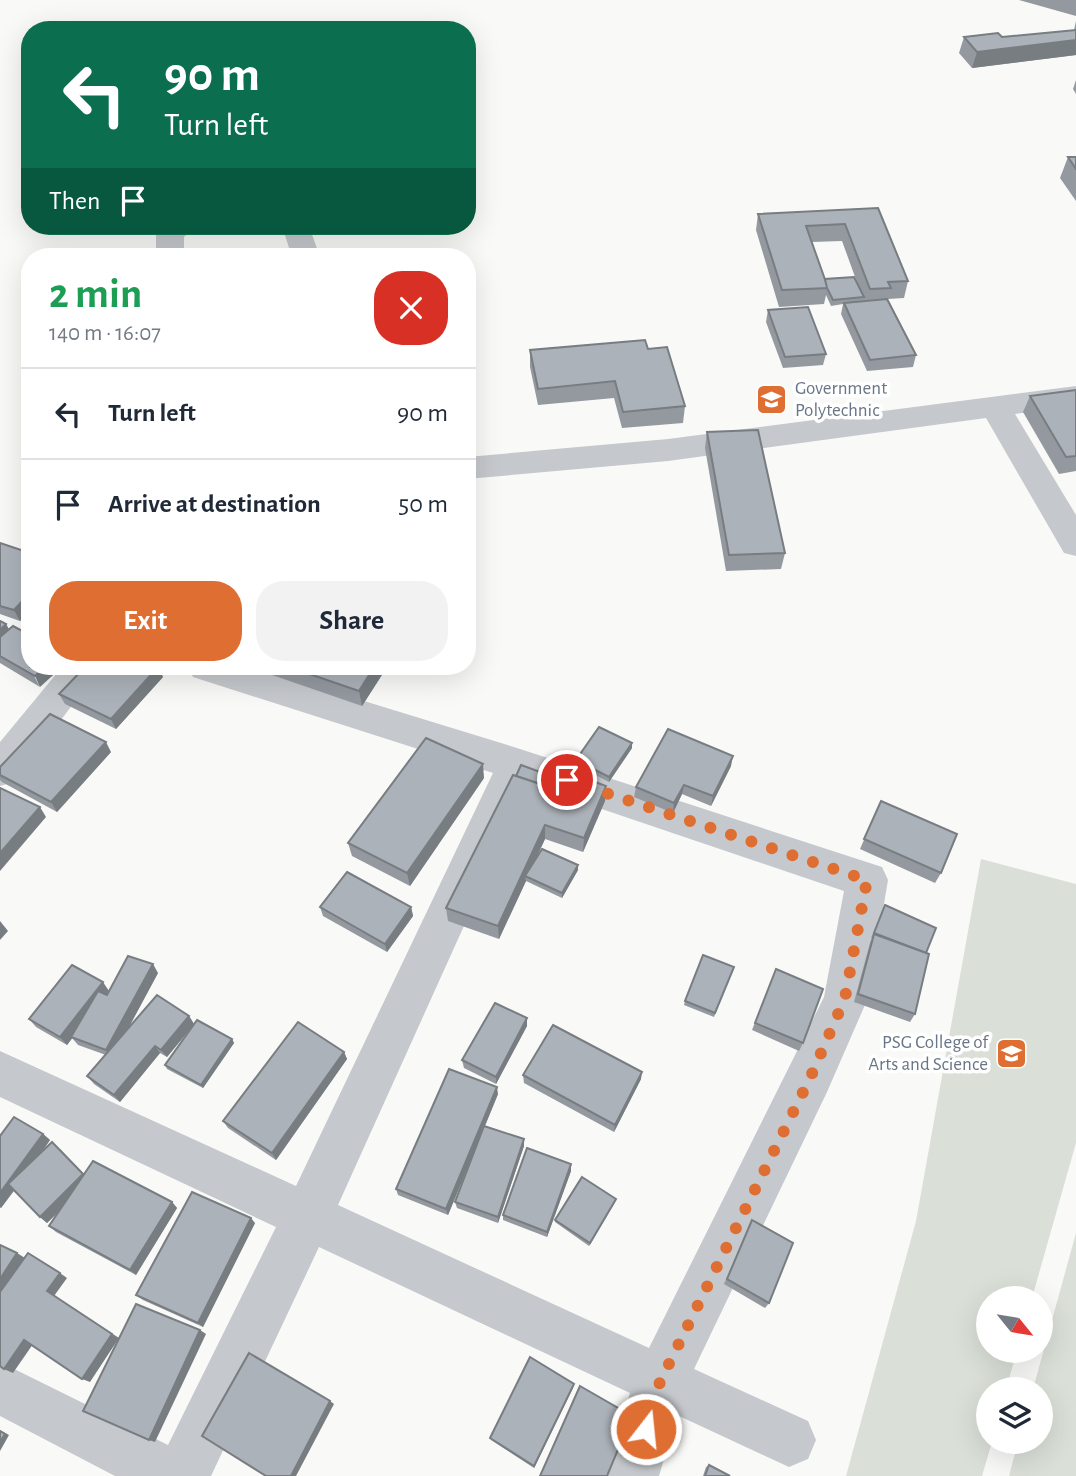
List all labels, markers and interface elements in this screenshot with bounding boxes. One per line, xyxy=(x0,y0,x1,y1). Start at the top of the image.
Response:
icon: left xyxy=(49,49,140,140)
text: 90 m xyxy=(164,51,260,100)
text: Turn left xyxy=(164,109,268,141)
icon: arrive xyxy=(114,182,152,220)
text: Then xyxy=(49,188,100,214)
button: close xyxy=(374,271,448,345)
text: 2 min xyxy=(49,273,142,315)
text: 140 m · 16:07 xyxy=(49,322,161,345)
place label: Government Polytechnic xyxy=(795,379,887,420)
school or university icon: Government Polytechnic xyxy=(755,382,789,416)
icon: left xyxy=(49,395,87,433)
text: Turn left xyxy=(108,400,196,426)
text: 90 m xyxy=(397,400,448,426)
icon: arrive xyxy=(49,486,87,524)
text: Arrive at destination xyxy=(108,491,321,517)
text: 50 m xyxy=(398,491,448,517)
button: Exit xyxy=(49,581,242,661)
button: Share xyxy=(256,581,448,661)
pin xyxy=(537,750,597,810)
icon: arrive xyxy=(548,761,586,799)
place label: PSG College of Arts and Science xyxy=(868,1033,989,1074)
school or university icon: PSG College of Arts and Science xyxy=(994,1036,1028,1070)
north arrow xyxy=(976,1286,1054,1363)
map controls xyxy=(976,1286,1053,1454)
button: layers xyxy=(976,1377,1053,1454)
position arrow xyxy=(609,1392,683,1466)

